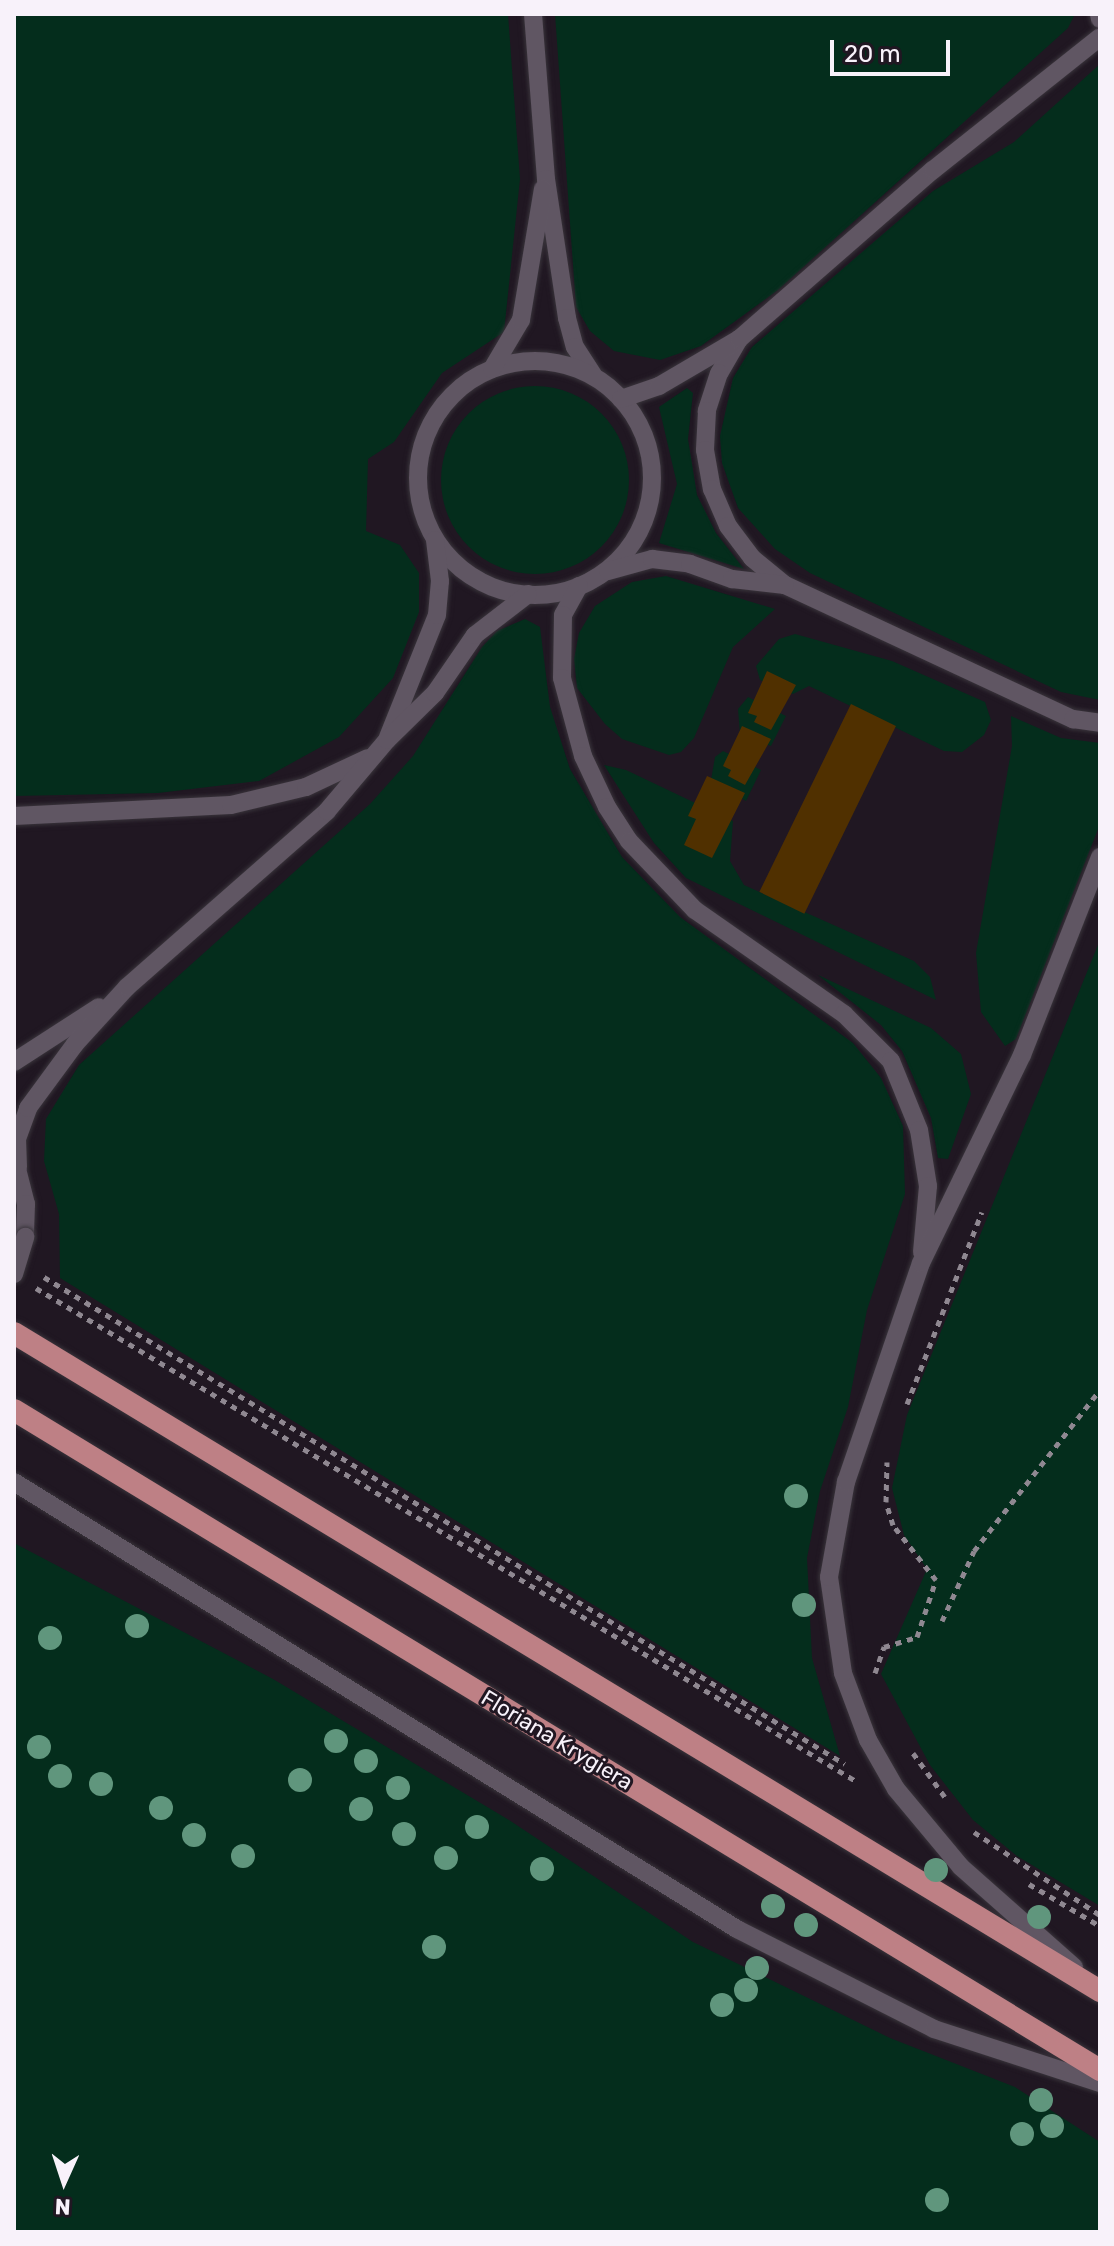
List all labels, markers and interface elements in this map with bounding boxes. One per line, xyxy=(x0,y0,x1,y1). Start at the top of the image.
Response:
scale bar xyxy=(834,24,954,74)
text: 20 m xyxy=(844,40,901,68)
street label: Floriana Krygiera xyxy=(477,1684,637,1796)
north arrow xyxy=(24,2142,104,2222)
text: N xyxy=(54,2193,71,2220)

